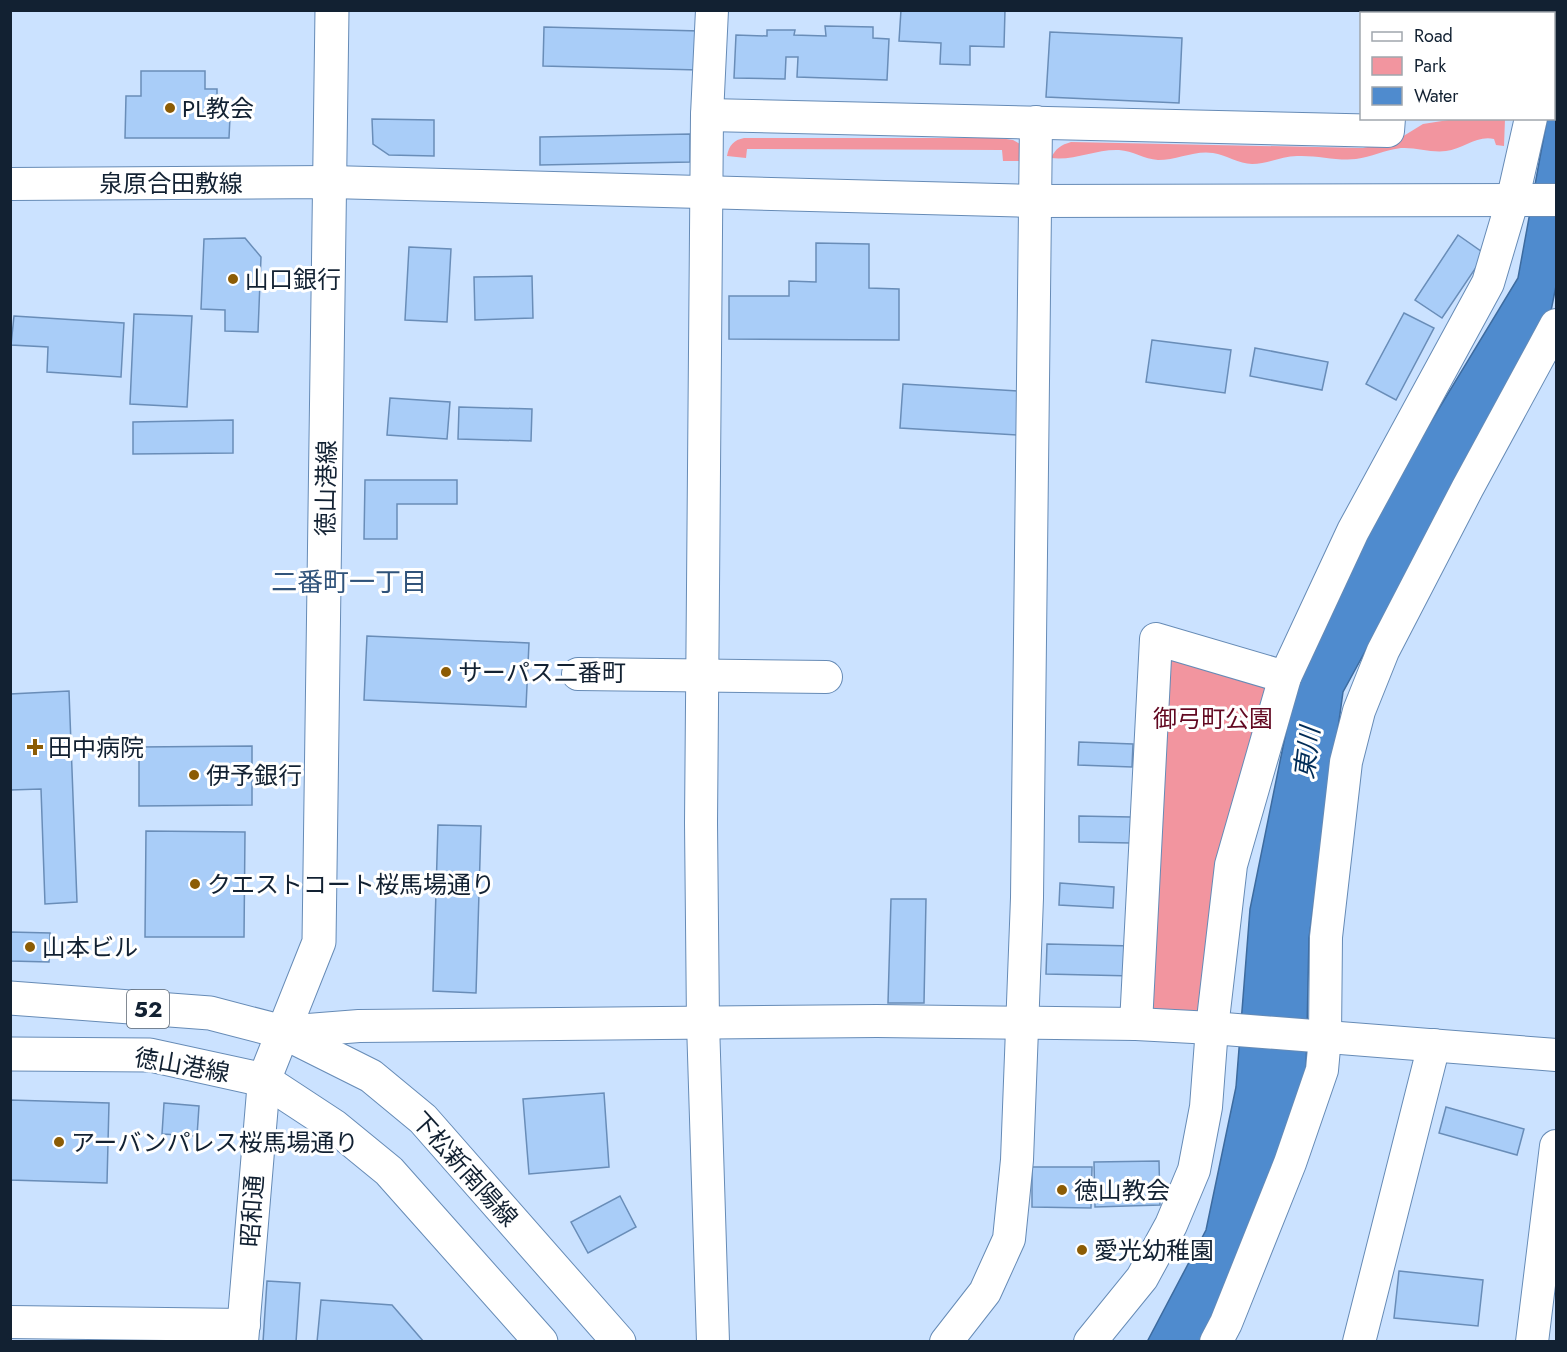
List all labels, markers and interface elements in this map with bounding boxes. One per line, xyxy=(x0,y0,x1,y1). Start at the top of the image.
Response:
legend xyxy=(1360,12,1555,120)
text: Road xyxy=(1414,23,1453,49)
text: Park xyxy=(1414,53,1446,79)
text: Water xyxy=(1414,83,1459,109)
place label: PL教会 xyxy=(182,91,254,126)
marker: PL教会 xyxy=(163,101,177,115)
street label: 泉原合田敷線 xyxy=(99,166,243,201)
place label: 山口銀行 xyxy=(245,262,341,297)
marker: 山口銀行 xyxy=(226,272,240,286)
street label: 徳山港線 xyxy=(308,440,344,536)
district label: 二番町一丁目 xyxy=(271,563,427,601)
place label: サーパス二番町 xyxy=(458,655,626,690)
marker: サーパス二番町 xyxy=(439,665,453,679)
park label: 御弓町公園 xyxy=(1153,701,1273,736)
water label: 東川 xyxy=(1285,722,1329,781)
place label: 田中病院 xyxy=(48,730,144,765)
marker: 田中病院 xyxy=(26,738,44,756)
place label: 伊予銀行 xyxy=(206,758,302,793)
marker: 伊予銀行 xyxy=(187,768,201,782)
place label: クエストコート桜馬場通り xyxy=(207,867,495,902)
marker: クエストコート桜馬場通り xyxy=(188,877,202,891)
place label: 山本ビル xyxy=(42,930,138,965)
marker: 山本ビル xyxy=(23,940,37,954)
road number: 52 xyxy=(127,990,169,1028)
street label: 徳山港線 xyxy=(132,1039,232,1091)
street label: 下松新南陽線 xyxy=(404,1104,526,1234)
place label: アーバンパレス桜馬場通り xyxy=(71,1125,359,1160)
marker: アーバンパレス桜馬場通り xyxy=(52,1135,66,1149)
place label: 徳山教会 xyxy=(1074,1173,1170,1208)
street label: 昭和通 xyxy=(232,1174,272,1248)
marker: 徳山教会 xyxy=(1055,1183,1069,1197)
place label: 愛光幼稚園 xyxy=(1094,1233,1214,1268)
marker: 愛光幼稚園 xyxy=(1075,1243,1089,1257)

